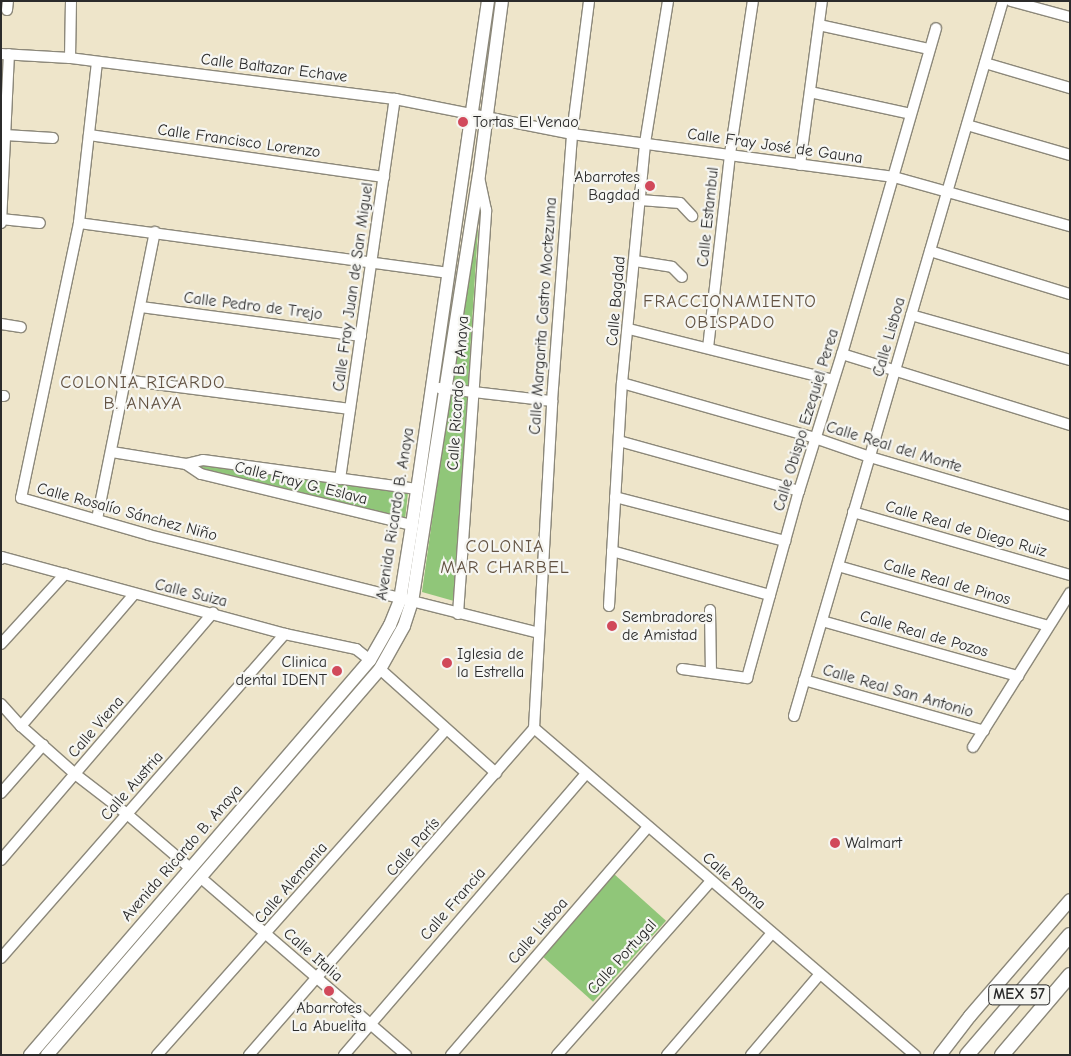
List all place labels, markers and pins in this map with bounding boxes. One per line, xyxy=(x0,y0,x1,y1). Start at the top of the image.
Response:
place label: Tortas El Venao xyxy=(473,112,579,132)
marker: Tortas El Venao xyxy=(457,116,469,128)
place label: Abarrotes Bagdad xyxy=(574,167,640,205)
marker: Abarrotes Bagdad xyxy=(644,180,656,192)
place label: Sembradores de Amistad xyxy=(622,607,713,645)
marker: Sembradores de Amistad xyxy=(606,620,618,632)
place label: Iglesia de la Estrella xyxy=(457,644,524,682)
place label: Clinica dental IDENT xyxy=(236,652,327,690)
marker: Iglesia de la Estrella xyxy=(441,657,453,669)
marker: Clinica dental IDENT xyxy=(331,665,343,677)
place label: Walmart xyxy=(845,833,902,853)
marker: Walmart xyxy=(829,837,841,849)
marker: Abarrotes La Abuelita xyxy=(323,985,335,997)
place label: Abarrotes La Abuelita xyxy=(292,998,366,1036)

